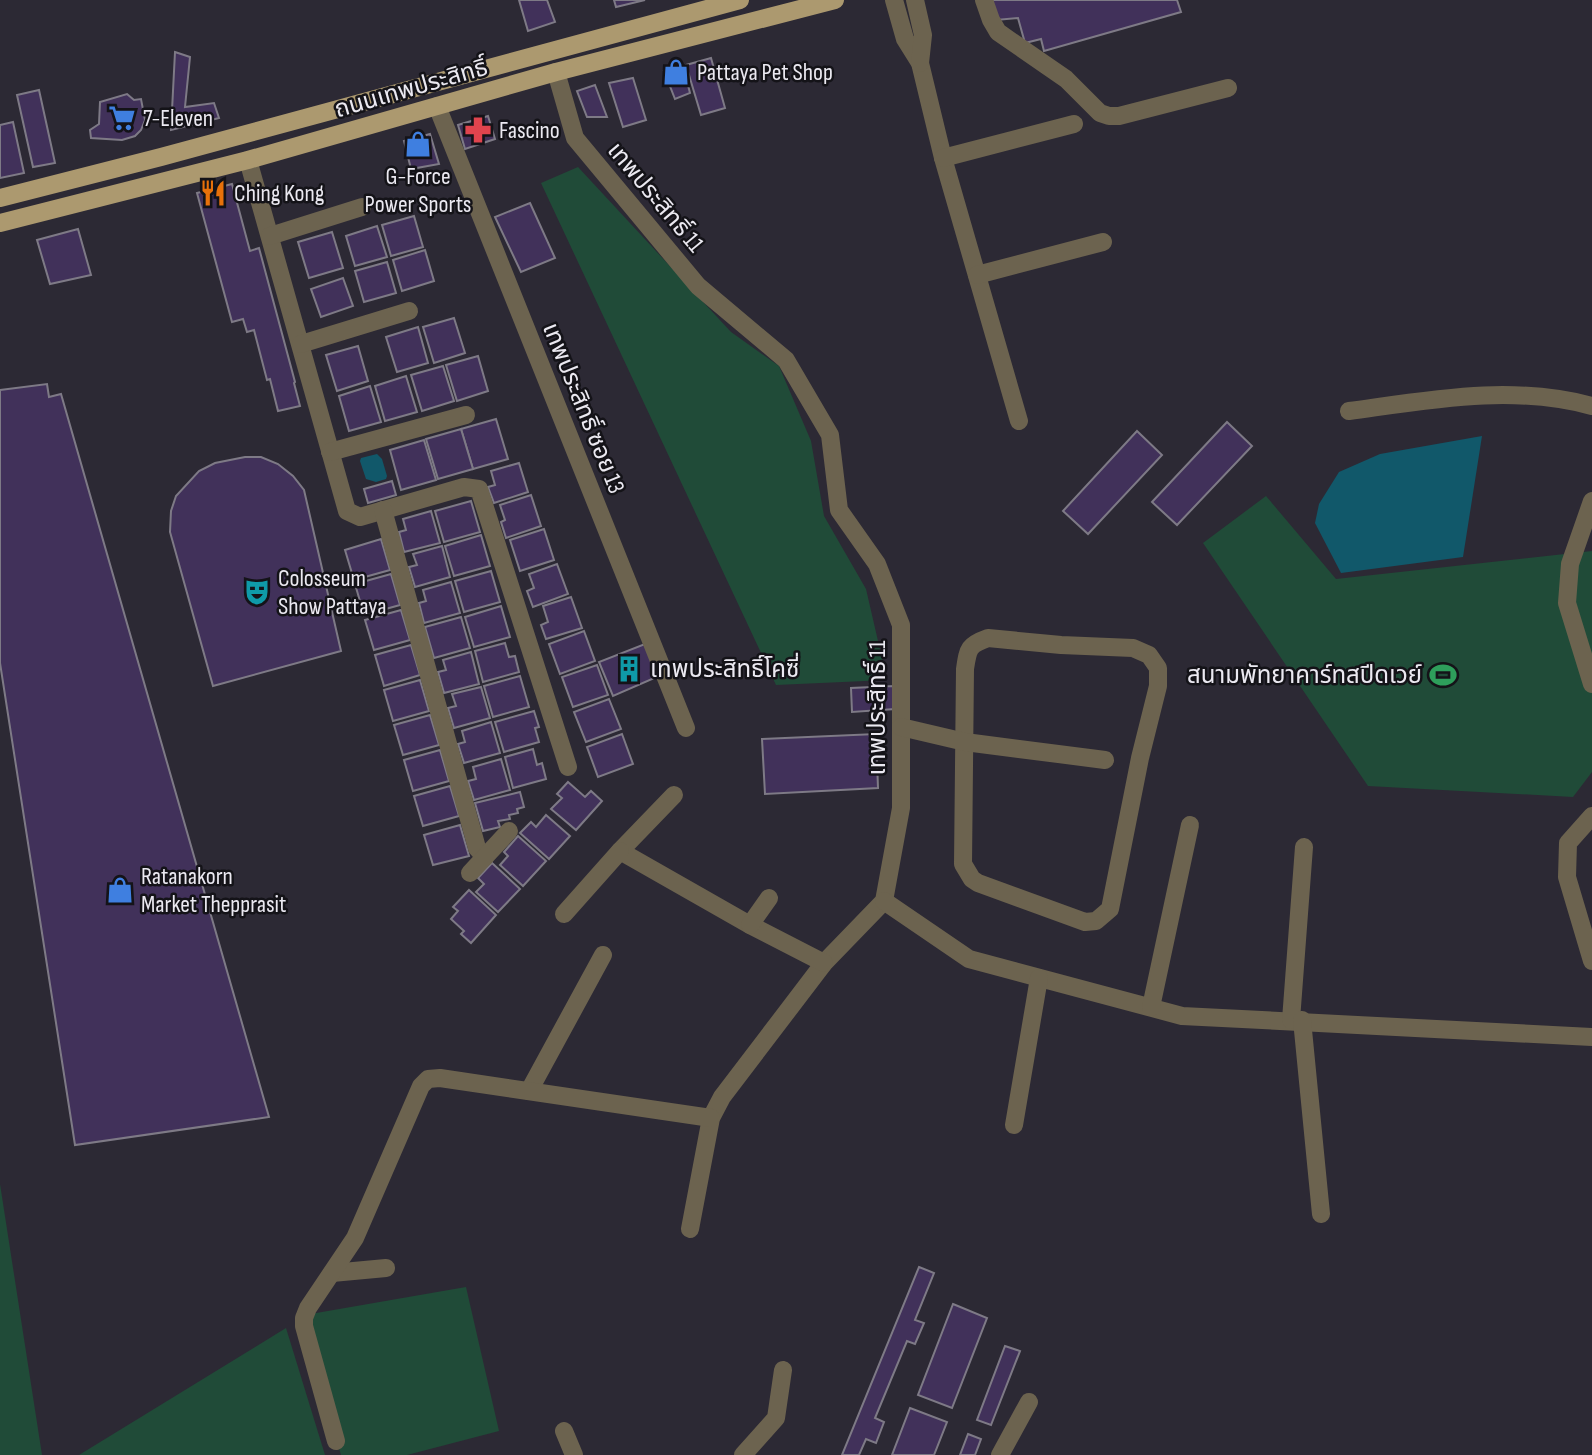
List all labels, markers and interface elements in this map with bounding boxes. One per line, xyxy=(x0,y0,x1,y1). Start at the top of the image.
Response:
street label: ถนนเทพประสิทธิ์ xyxy=(331,52,491,124)
shop icon: Pattaya Pet Shop xyxy=(661,57,691,87)
place label: Pattaya Pet Shop xyxy=(697,58,833,87)
supermarket icon: 7-Eleven xyxy=(107,103,137,133)
place label: 7-Eleven xyxy=(143,104,213,133)
pharmacy icon: Fascino xyxy=(463,115,493,145)
place label: Fascino xyxy=(499,116,560,145)
shop icon: G-Force Power Sports xyxy=(403,129,433,159)
street label: เทพประสิทธิ์ 11 xyxy=(601,136,711,259)
place label: G-Force Power Sports xyxy=(365,162,471,219)
restaurant icon: Ching Kong xyxy=(198,178,228,208)
place label: Ching Kong xyxy=(234,179,324,208)
street label: เทพประสิทธิ์ ซอย 13 xyxy=(536,318,632,498)
place label: Colosseum Show Pattaya xyxy=(278,564,386,621)
theatre icon: Colosseum Show Pattaya xyxy=(242,577,272,607)
street label: เทพประสิทธิ์ 11 xyxy=(862,640,892,775)
place label: เทพประสิทธิ์โคซี่ xyxy=(650,652,799,684)
building icon: เทพประสิทธิ์โคซี่ xyxy=(614,654,644,684)
sports icon: สนามพัทยาคาร์ทสปีดเวย์ xyxy=(1428,660,1458,690)
place label: สนามพัทยาคาร์ทสปีดเวย์ xyxy=(1187,661,1422,690)
place label: Ratanakorn Market Thepprasit xyxy=(141,862,286,919)
shop icon: Ratanakorn Market Thepprasit xyxy=(105,875,135,905)

